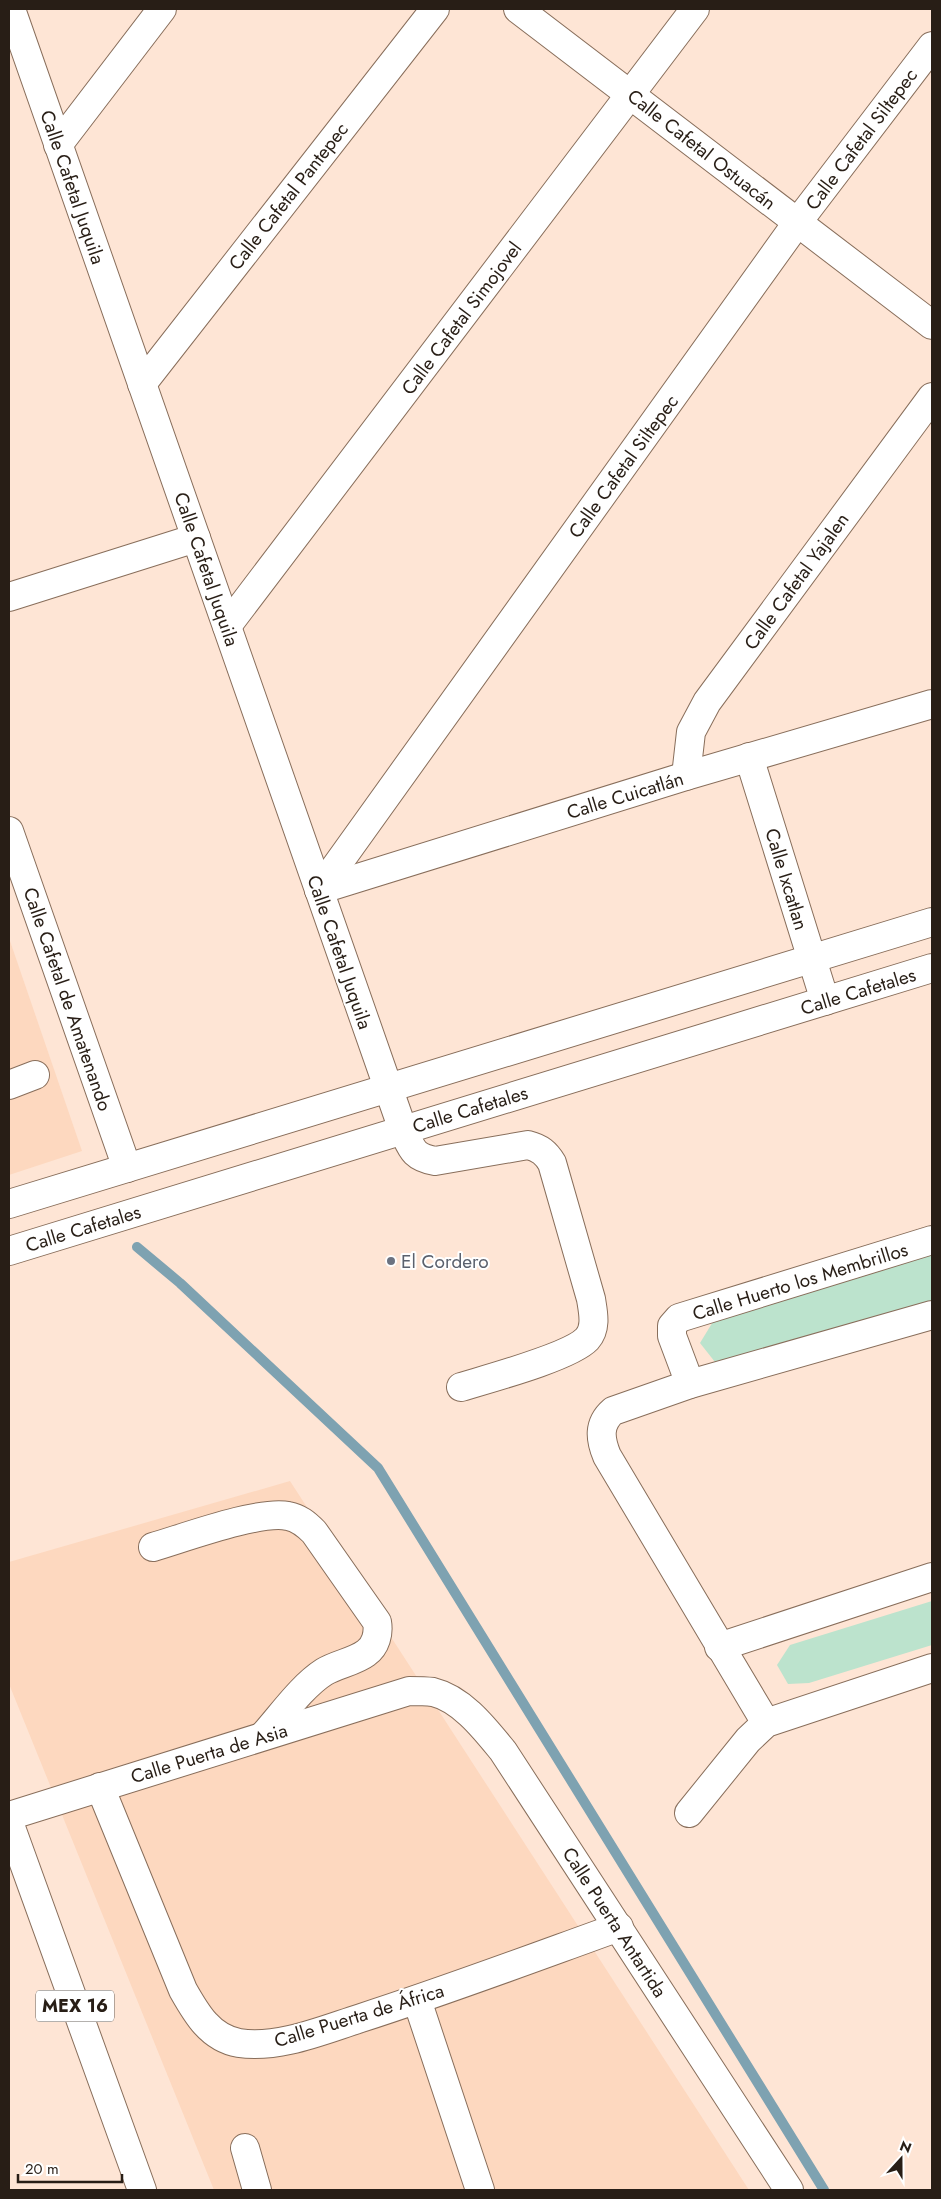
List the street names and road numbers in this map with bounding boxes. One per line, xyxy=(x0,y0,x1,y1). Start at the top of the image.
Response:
street label: Calle Cafetal Siltepec xyxy=(799,63,924,216)
street label: Calle Cafetal Ostuacán xyxy=(622,83,782,216)
street label: Calle Cafetal Juquila xyxy=(34,107,112,268)
street label: Calle Cafetal Pantepec xyxy=(222,117,355,276)
street label: Calle Cafetal Simojovel xyxy=(395,236,528,400)
street label: Calle Cafetal Siltepec xyxy=(562,389,685,544)
street label: Calle Cafetal Juquila xyxy=(168,489,246,650)
street label: Calle Cafetal Yajalen xyxy=(737,507,855,655)
street label: Calle Cuicatlán xyxy=(564,765,687,826)
street label: Calle Ixcatlan xyxy=(758,825,815,933)
street label: Calle Cafetal Juquila xyxy=(301,872,379,1033)
street label: Calle Cafetal de Amatenando xyxy=(17,884,119,1115)
street label: Calle Cafetales xyxy=(797,961,919,1022)
street label: Calle Cafetales xyxy=(409,1079,531,1140)
street label: Calle Cafetales xyxy=(22,1198,144,1259)
street label: Calle Huerto los Membrillos xyxy=(689,1236,912,1327)
street label: Calle Puerta de Asia xyxy=(127,1717,291,1790)
street label: Calle Puerta Antartida xyxy=(556,1842,673,2003)
street label: Calle Puerta de África xyxy=(271,1977,447,2054)
road number: MEX 16 xyxy=(36,1990,114,2022)

